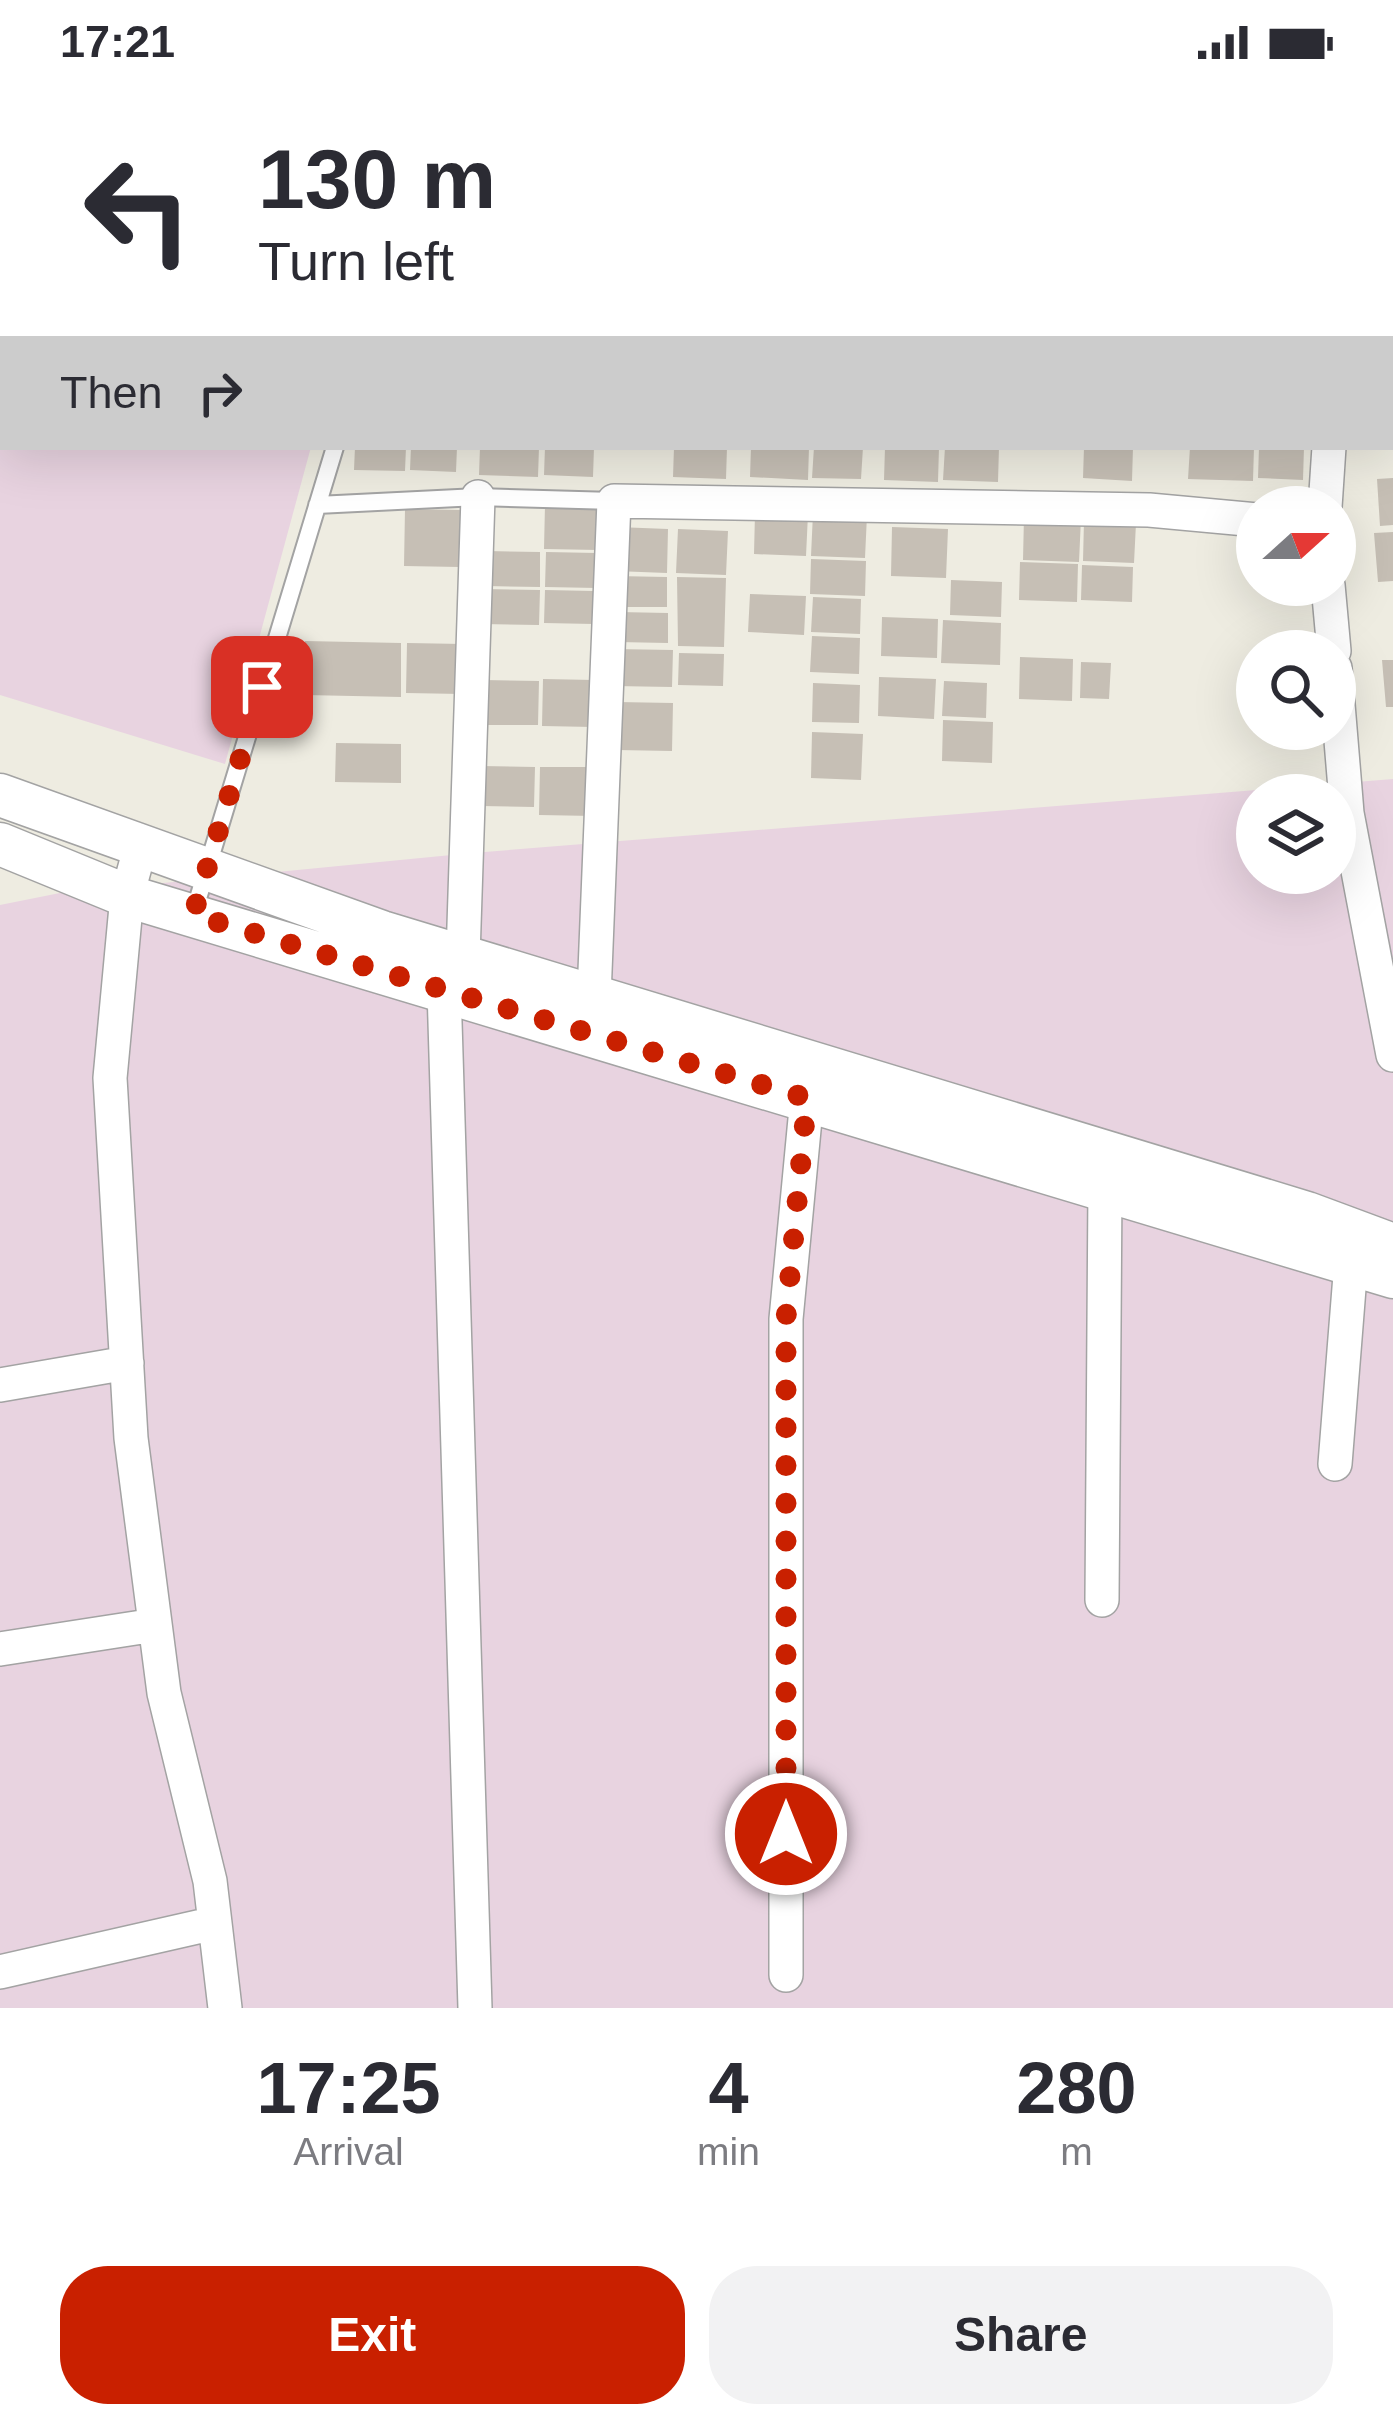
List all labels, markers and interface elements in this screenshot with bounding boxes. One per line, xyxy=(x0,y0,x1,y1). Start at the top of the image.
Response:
text: 17:21 xyxy=(60,16,175,67)
icon: left xyxy=(60,132,216,288)
text: 130 m xyxy=(258,132,496,226)
text: Turn left xyxy=(258,231,454,291)
icon: right xyxy=(187,360,253,426)
text: Then xyxy=(60,367,163,418)
north arrow xyxy=(1236,486,1356,606)
map controls xyxy=(1236,486,1356,894)
button: search xyxy=(1236,630,1356,750)
pin xyxy=(211,636,313,738)
icon: arrive xyxy=(229,654,295,720)
button: layers xyxy=(1236,774,1356,894)
position arrow xyxy=(723,1771,849,1897)
text: 17:25 xyxy=(256,2048,441,2128)
text: 4 xyxy=(708,2048,749,2128)
text: 280 xyxy=(1016,2048,1137,2128)
text: Arrival xyxy=(293,2130,404,2173)
text: min xyxy=(697,2130,760,2173)
text: m xyxy=(1060,2130,1093,2173)
button: Exit xyxy=(60,2266,685,2404)
button: Share xyxy=(709,2266,1333,2404)

